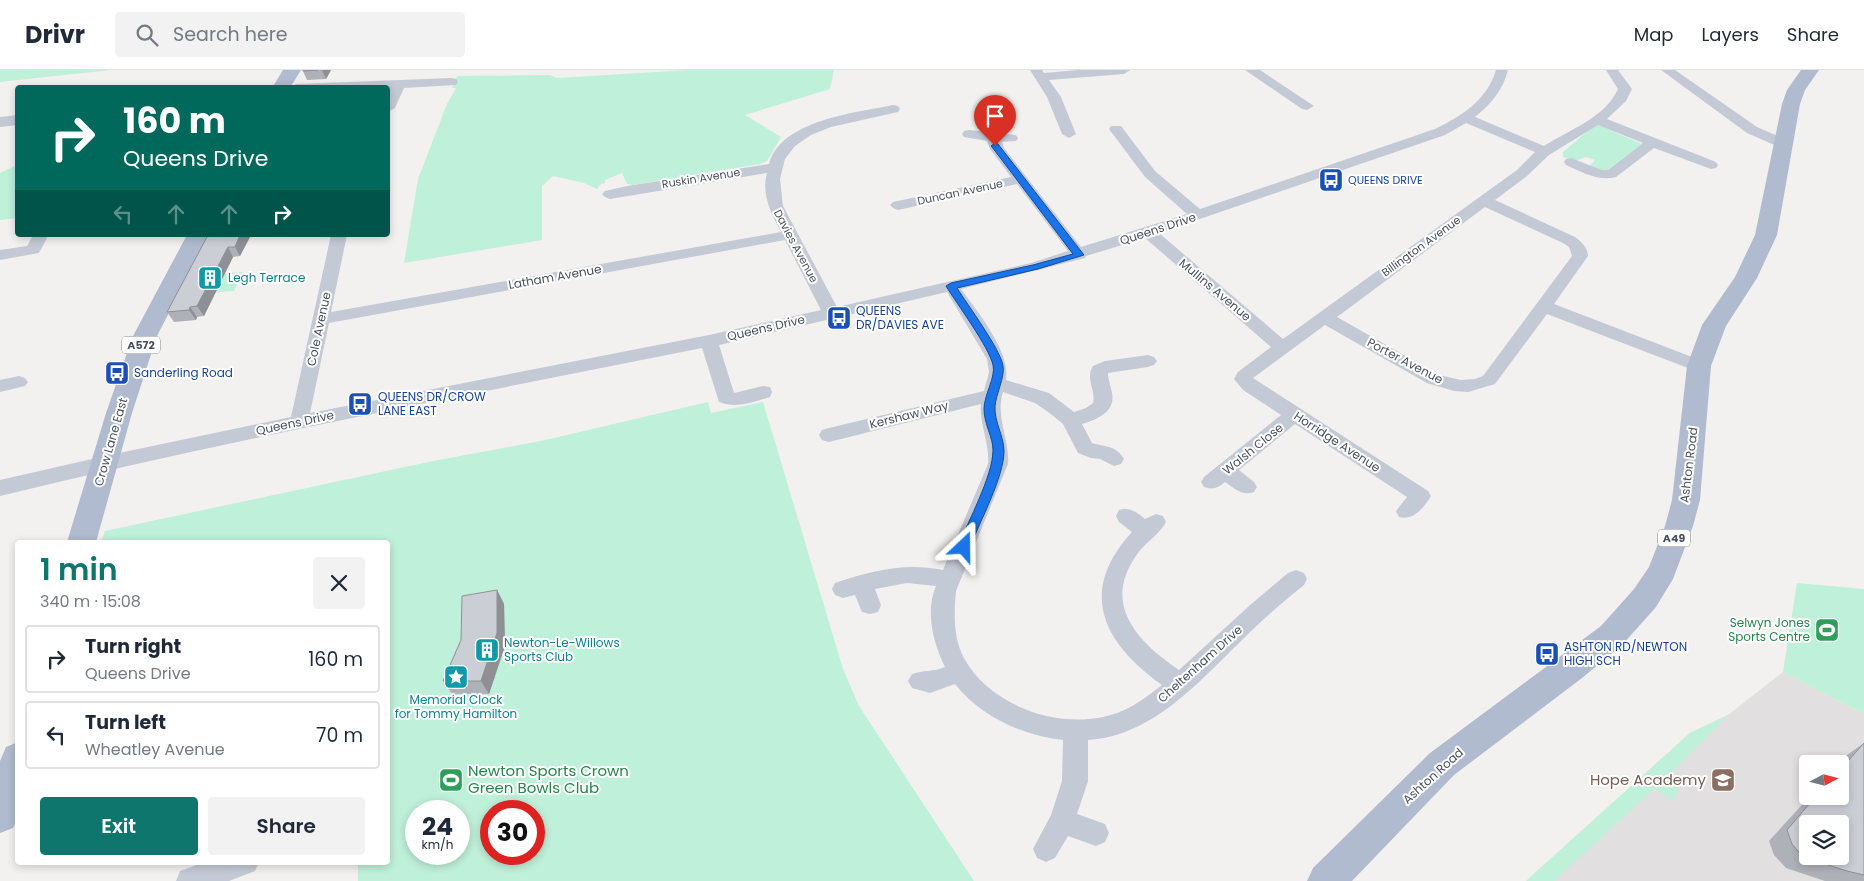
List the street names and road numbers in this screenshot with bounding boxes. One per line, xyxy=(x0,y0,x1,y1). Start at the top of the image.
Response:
street label: Ruskin Avenue xyxy=(661,164,742,192)
street label: Duncan Avenue xyxy=(916,175,1005,209)
street label: Davies Avenue xyxy=(770,207,822,286)
street label: Queens Drive xyxy=(1118,208,1198,249)
street label: Billington Avenue xyxy=(1378,212,1464,280)
street label: Mullins Avenue xyxy=(1176,254,1255,325)
street label: Latham Avenue xyxy=(507,260,603,293)
street label: Cole Avenue xyxy=(302,290,335,368)
street label: Queens Drive xyxy=(725,310,806,345)
street label: Porter Avenue xyxy=(1364,333,1446,388)
road number: A572 xyxy=(122,336,160,354)
street label: Crow Lane East xyxy=(90,396,131,488)
street label: Kershaw Way xyxy=(868,396,950,433)
street label: Queens Drive xyxy=(254,406,335,439)
street label: Horridge Avenue xyxy=(1291,407,1384,476)
street label: Walsh Close xyxy=(1219,419,1287,478)
street label: Ashton Road xyxy=(1675,426,1702,504)
road number: A49 xyxy=(1658,529,1690,546)
street label: Cheltenham Drive xyxy=(1154,621,1246,706)
street label: Ashton Road xyxy=(1399,744,1467,807)

